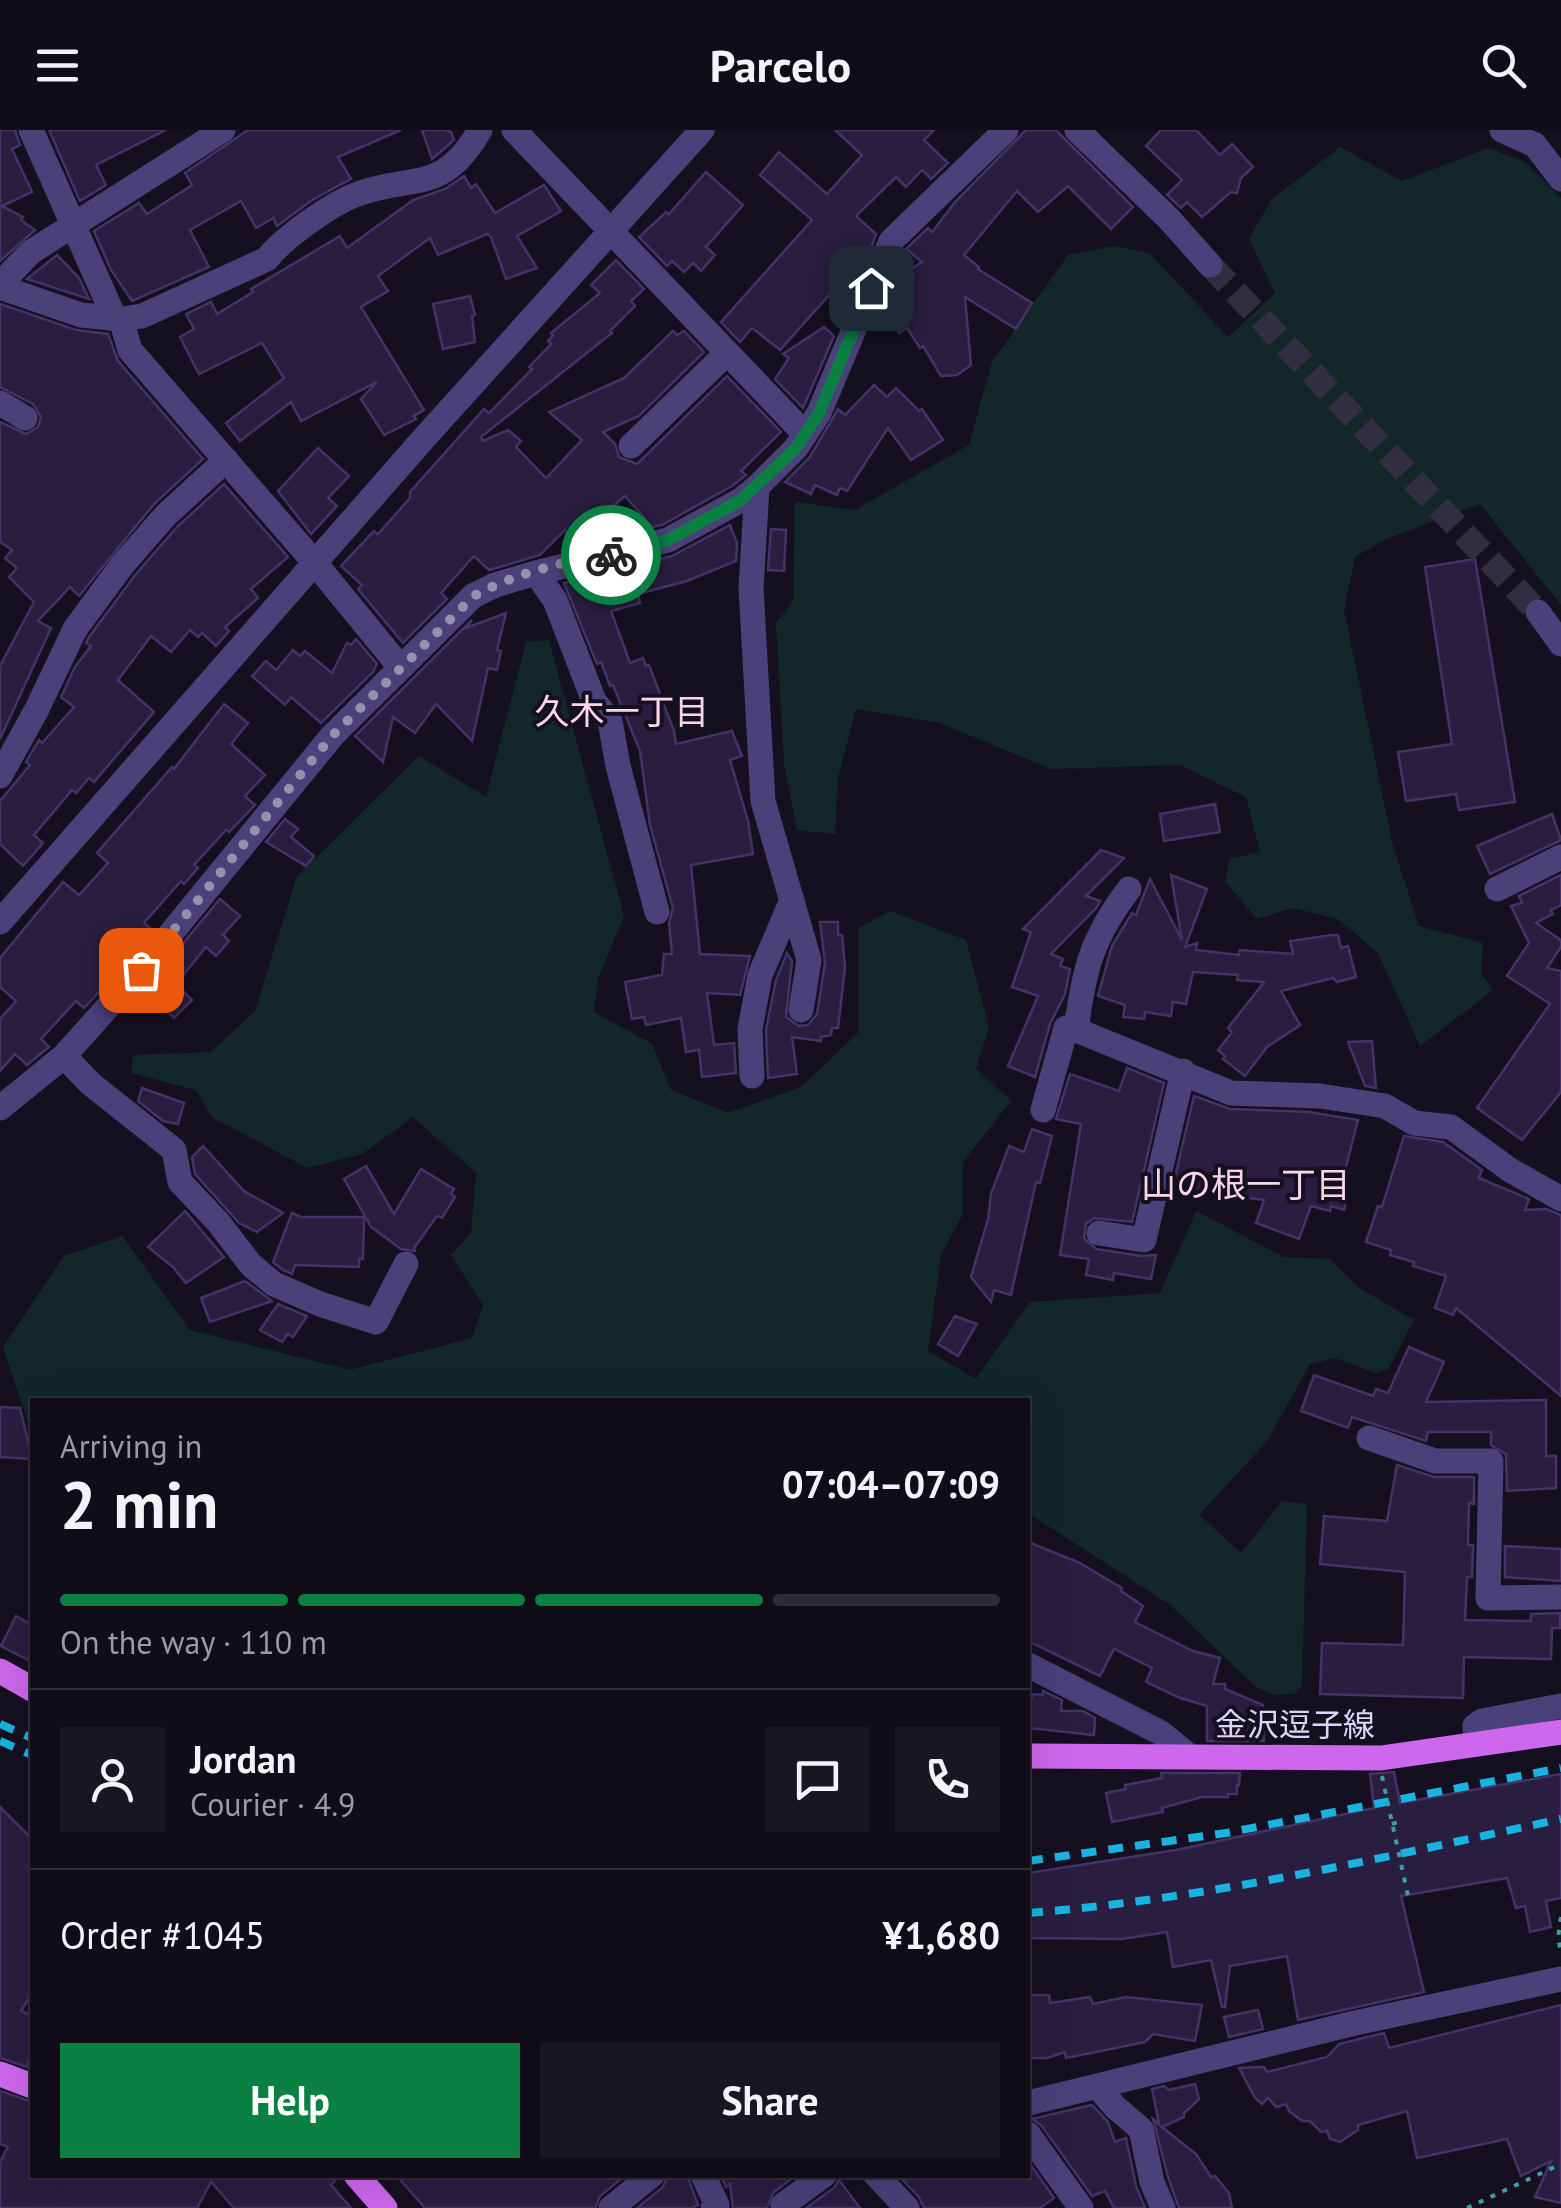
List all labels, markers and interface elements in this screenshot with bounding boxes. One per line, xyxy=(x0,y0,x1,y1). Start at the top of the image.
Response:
text: Parcelo xyxy=(710,36,851,94)
icon: menu xyxy=(30,38,85,93)
icon: search xyxy=(1476,38,1531,93)
pin xyxy=(829,246,914,331)
icon: home xyxy=(844,261,899,316)
courier xyxy=(561,505,661,605)
icon: bike xyxy=(584,528,639,583)
district label: 久木一丁目 xyxy=(534,688,710,734)
pin xyxy=(99,928,184,1013)
icon: bag xyxy=(114,943,169,998)
district label: 山の根一丁目 xyxy=(1141,1161,1351,1207)
text: Arriving in xyxy=(60,1425,202,1467)
text: 07:04–07:09 xyxy=(782,1459,1000,1508)
text: 2 min xyxy=(60,1462,219,1546)
text: On the way · 110 m xyxy=(60,1621,327,1663)
street label: 金沢逗子線 xyxy=(1215,1703,1375,1745)
button: person xyxy=(60,1727,165,1832)
button: chat xyxy=(765,1727,870,1832)
button: phone xyxy=(895,1727,1000,1832)
text: Jordan xyxy=(190,1734,296,1783)
text: Courier · 4.9 xyxy=(190,1783,356,1825)
text: Order #1045 xyxy=(60,1910,265,1959)
text: ¥1,680 xyxy=(883,1910,1000,1959)
button: Help xyxy=(60,2043,520,2158)
button: Share xyxy=(540,2043,1000,2158)

